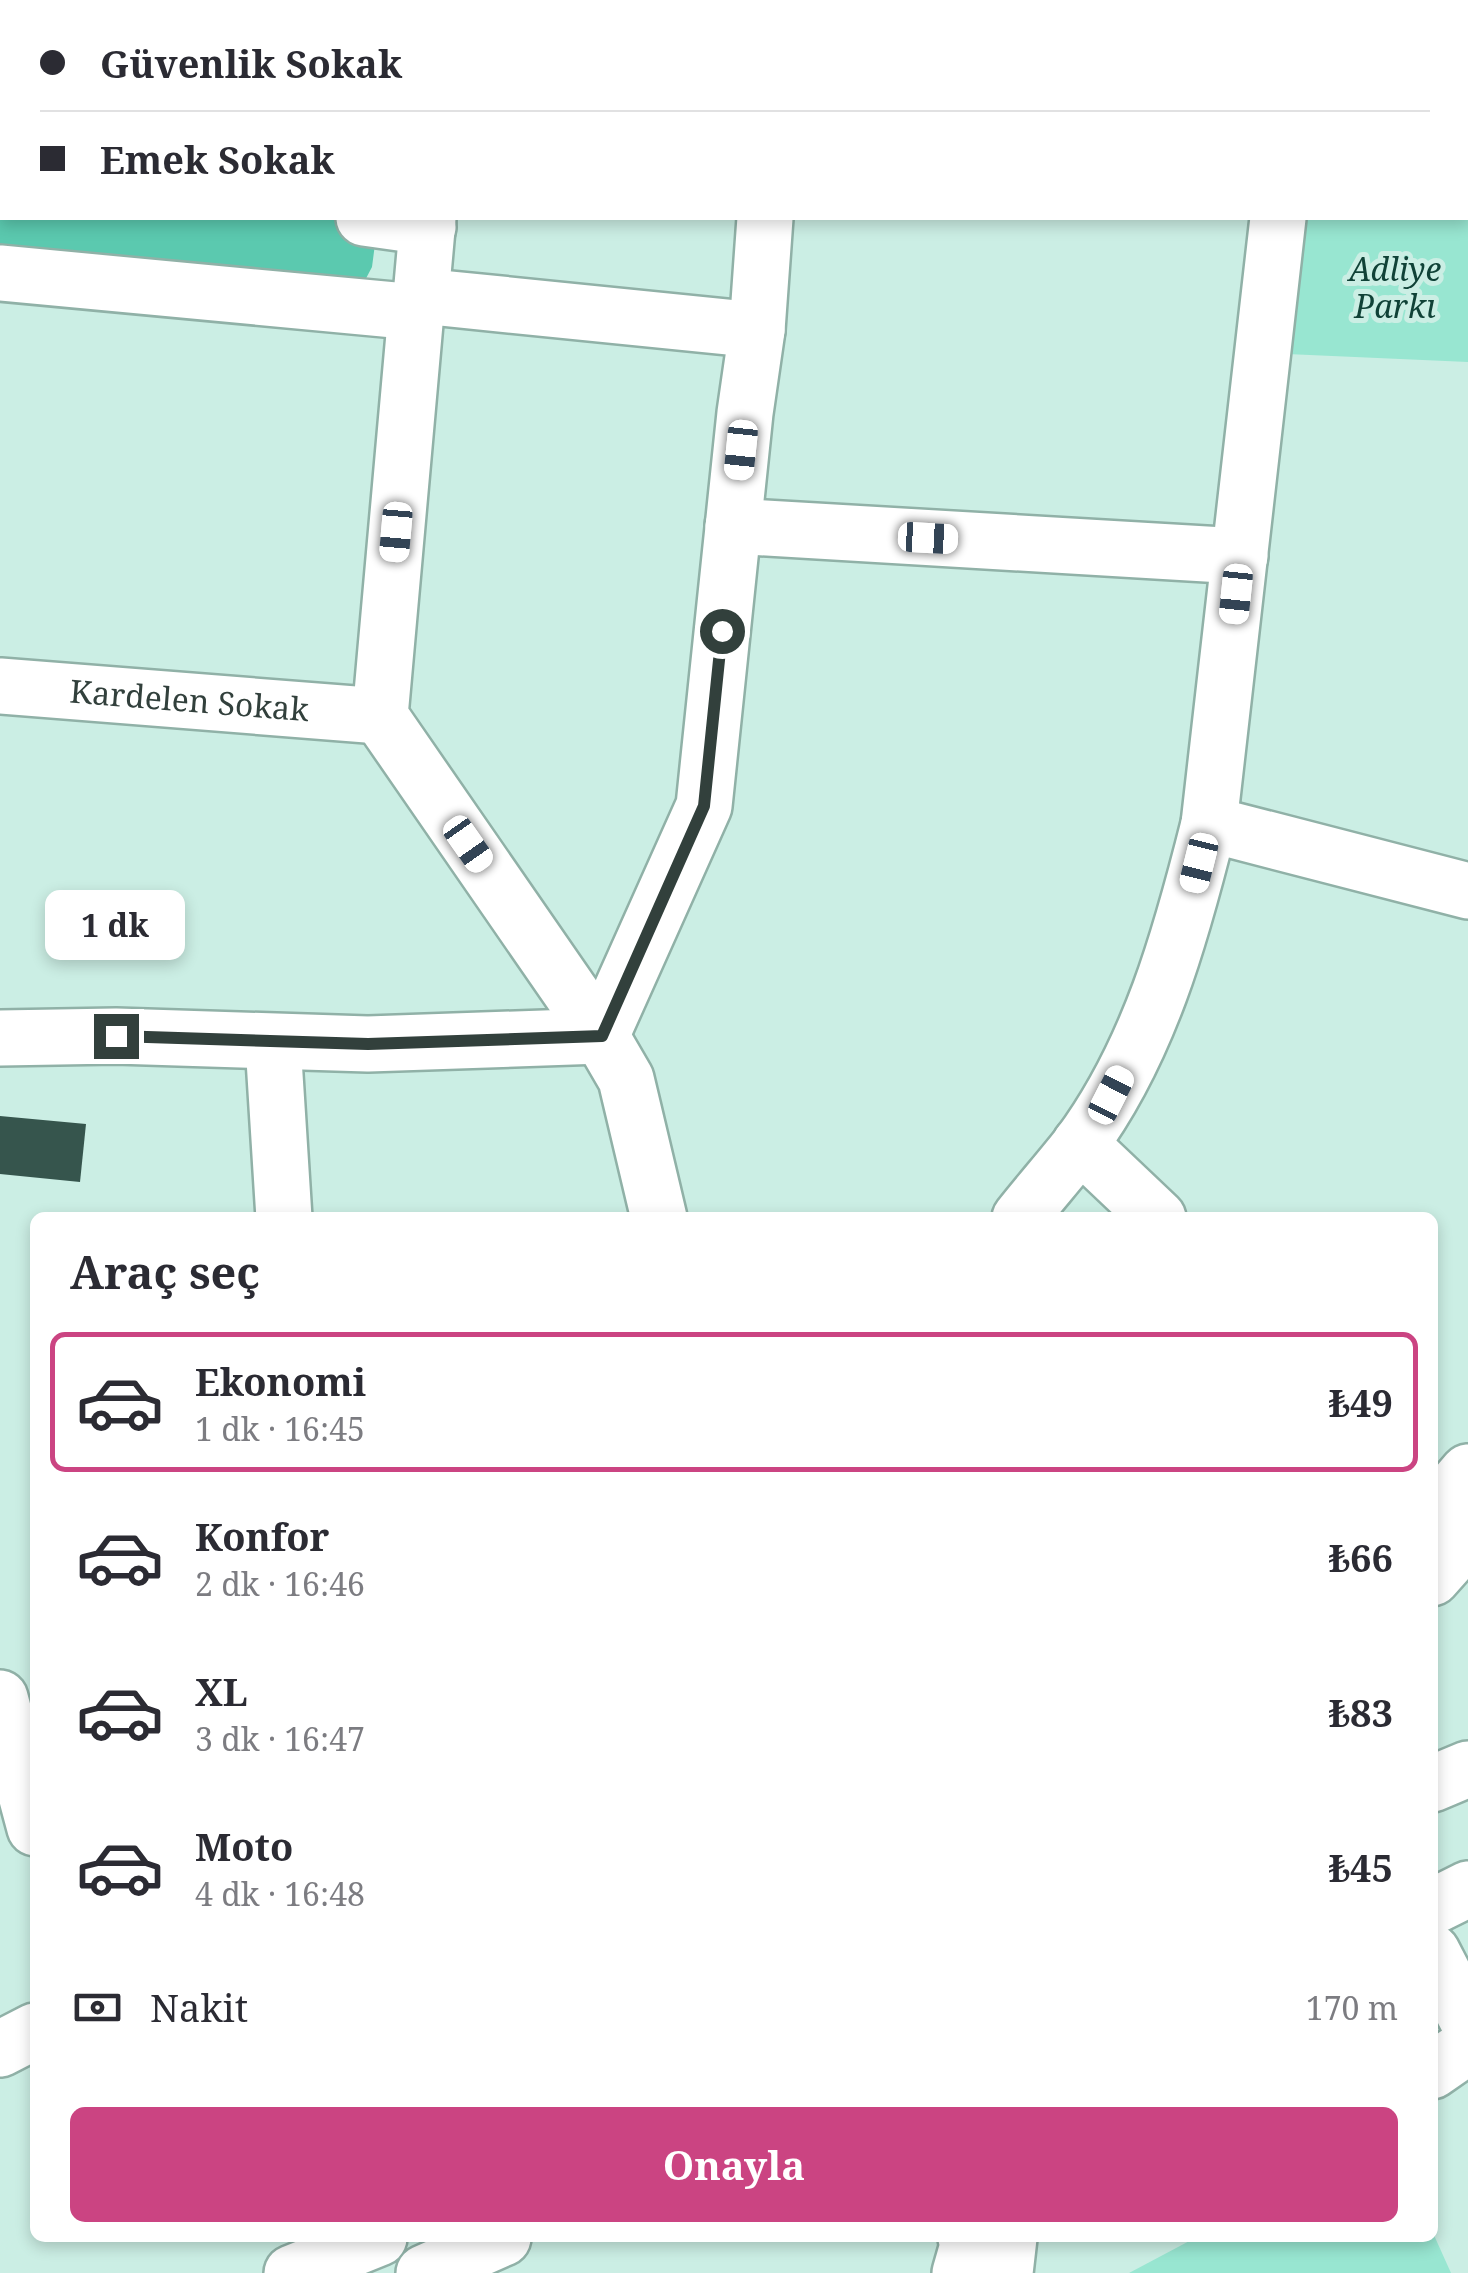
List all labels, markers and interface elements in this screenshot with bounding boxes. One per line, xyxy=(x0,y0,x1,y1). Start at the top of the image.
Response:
text: Güvenlik Sokak xyxy=(100,37,402,89)
text: Emek Sokak xyxy=(100,133,335,185)
park label: Adliye Parkı xyxy=(1347,247,1442,327)
car xyxy=(723,419,759,481)
car xyxy=(378,501,414,563)
car xyxy=(897,521,959,555)
car xyxy=(1218,563,1254,625)
route start xyxy=(700,609,745,654)
street label: Kardelen Sokak xyxy=(68,669,311,730)
car xyxy=(439,811,497,877)
car xyxy=(1177,830,1221,896)
callout: 1 dk xyxy=(46,891,186,961)
text: 1 dk xyxy=(81,903,149,946)
route end xyxy=(94,1014,139,1059)
car xyxy=(1084,1061,1138,1129)
text: Araç seç xyxy=(70,1241,260,1302)
text: Ekonomi xyxy=(195,1355,366,1407)
icon: car xyxy=(75,1357,165,1447)
text: ₺49 xyxy=(1329,1376,1393,1428)
text: 1 dk · 16:45 xyxy=(195,1407,365,1450)
text: Konfor xyxy=(195,1510,329,1562)
icon: car xyxy=(75,1512,165,1602)
text: ₺66 xyxy=(1329,1531,1393,1583)
text: 2 dk · 16:46 xyxy=(195,1562,365,1605)
text: XL xyxy=(195,1665,248,1717)
icon: car xyxy=(75,1667,165,1757)
text: ₺83 xyxy=(1329,1686,1393,1738)
text: 3 dk · 16:47 xyxy=(195,1717,365,1760)
text: Moto xyxy=(195,1820,293,1872)
icon: car xyxy=(75,1822,165,1912)
text: ₺45 xyxy=(1329,1841,1393,1893)
text: 4 dk · 16:48 xyxy=(195,1872,365,1915)
icon: cash xyxy=(70,1980,125,2035)
text: Nakit xyxy=(150,1981,248,2033)
text: 170 m xyxy=(1306,1986,1398,2029)
button: Onayla xyxy=(70,2107,1398,2222)

